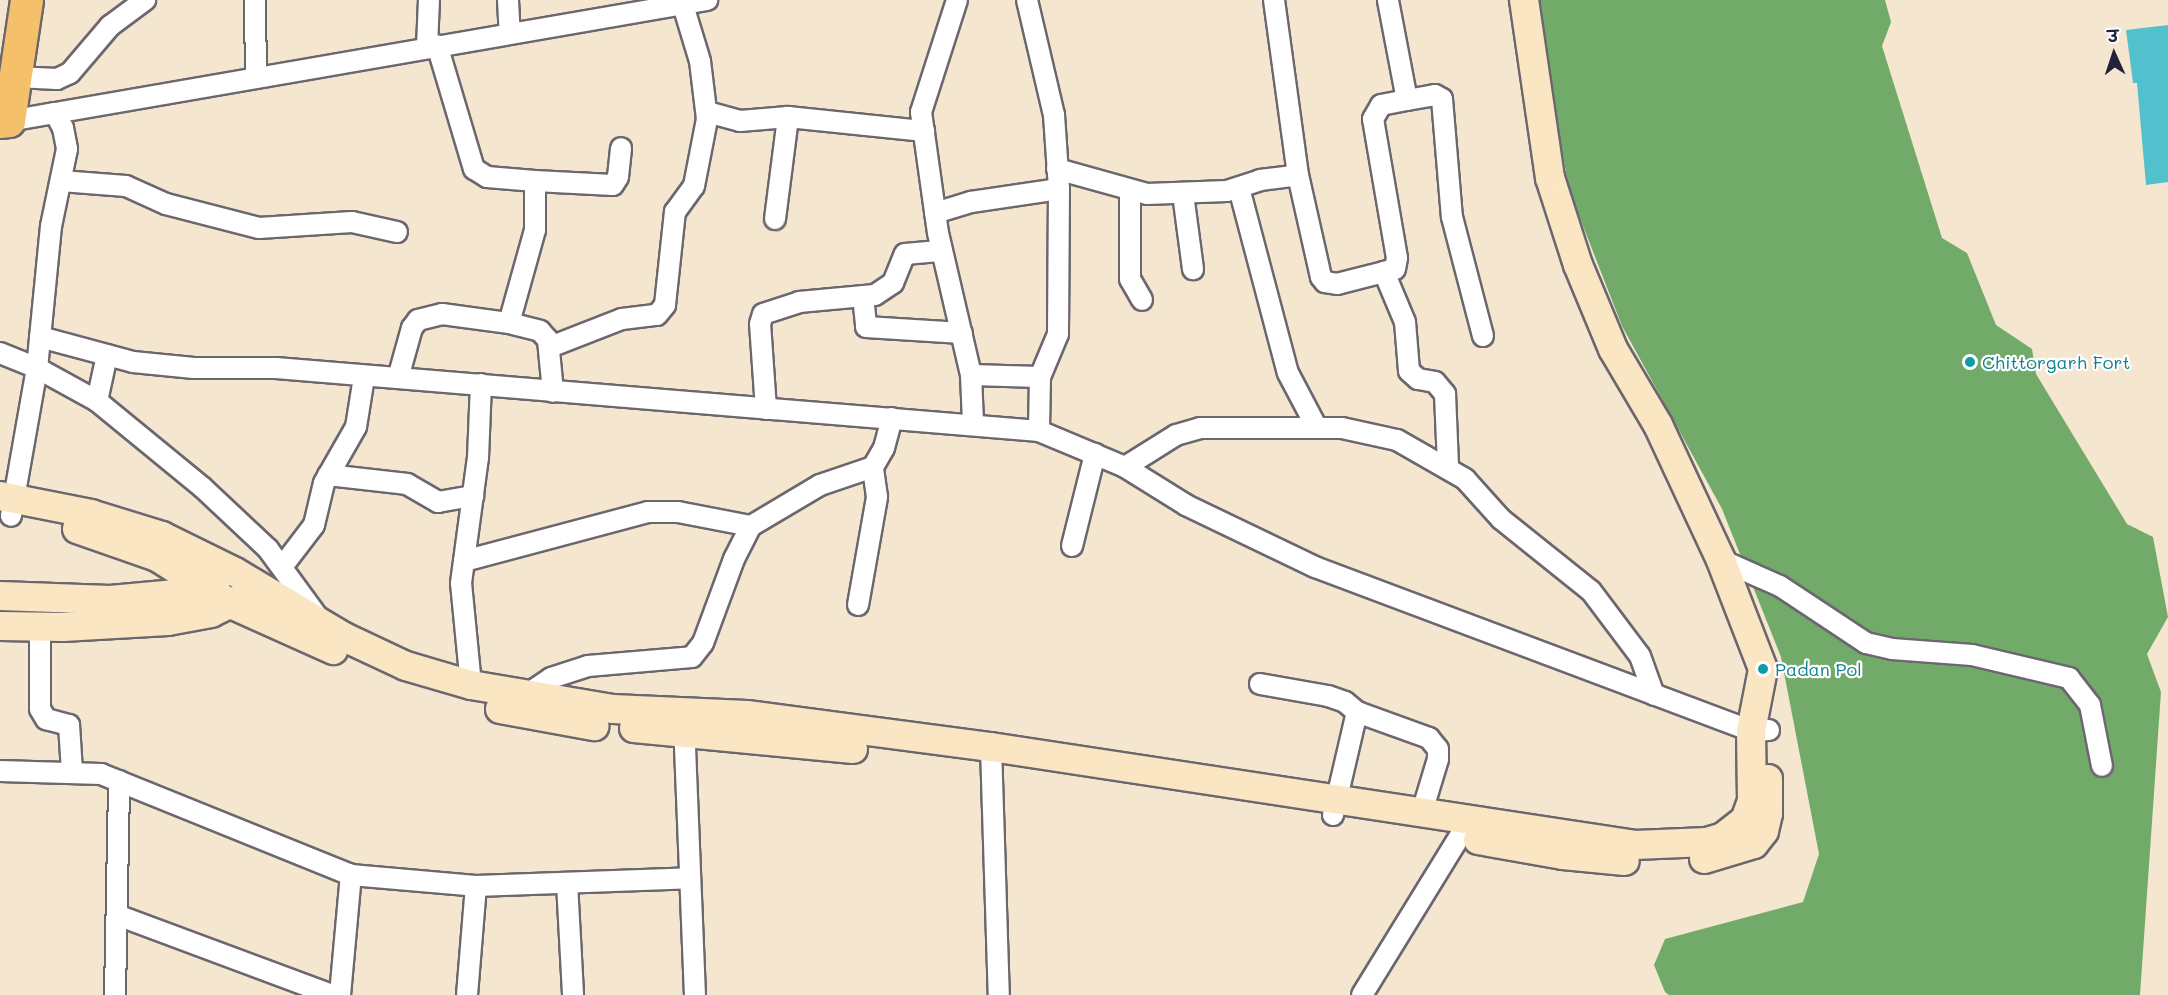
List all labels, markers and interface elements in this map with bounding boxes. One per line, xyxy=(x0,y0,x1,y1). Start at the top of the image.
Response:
north arrow xyxy=(2084,24,2144,84)
text: उ xyxy=(2107,25,2119,46)
place label: Chittorgarh Fort xyxy=(1982,351,2130,373)
marker: Chittorgarh Fort xyxy=(1963,355,1977,369)
place label: Padan Pol xyxy=(1775,658,1862,680)
marker: Padan Pol xyxy=(1756,662,1770,676)

